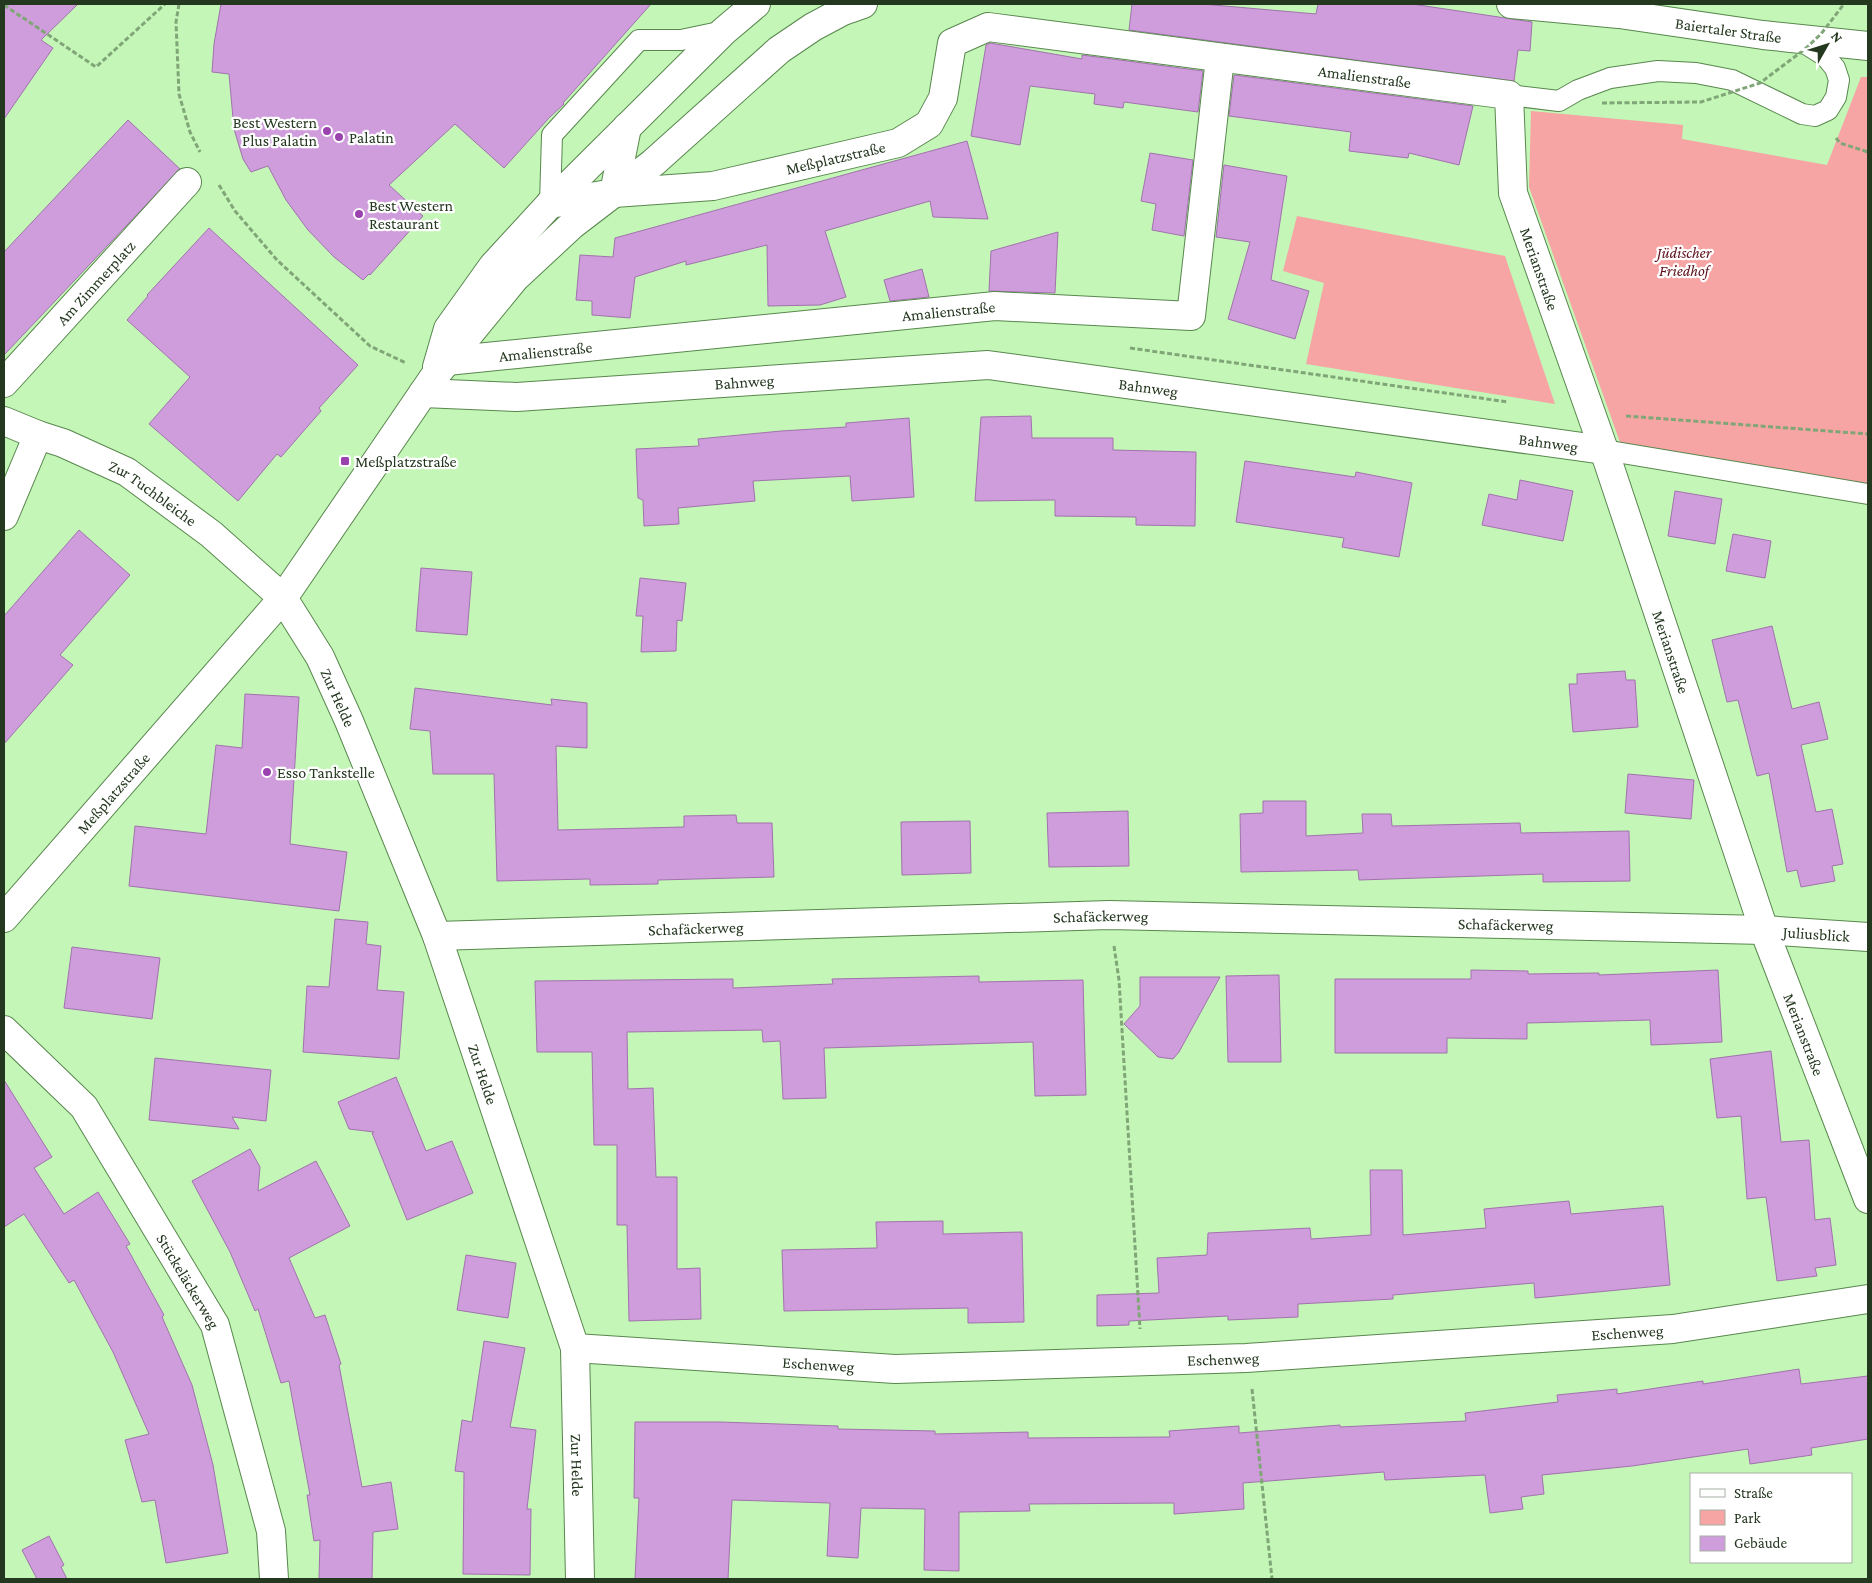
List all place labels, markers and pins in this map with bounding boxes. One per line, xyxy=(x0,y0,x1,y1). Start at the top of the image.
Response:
place label: Best Western Plus Palatin xyxy=(233,114,317,149)
marker: Best Western Plus Palatin xyxy=(321,125,333,137)
place label: Palatin xyxy=(349,129,394,146)
marker: Palatin xyxy=(333,131,345,143)
place label: Best Western Restaurant xyxy=(369,197,454,232)
marker: Best Western Restaurant xyxy=(353,208,365,220)
place label: Meßplatzstraße xyxy=(355,453,457,471)
marker: Meßplatzstraße xyxy=(339,455,351,467)
place label: Esso Tankstelle xyxy=(277,764,375,781)
marker: Esso Tankstelle xyxy=(261,766,273,778)

